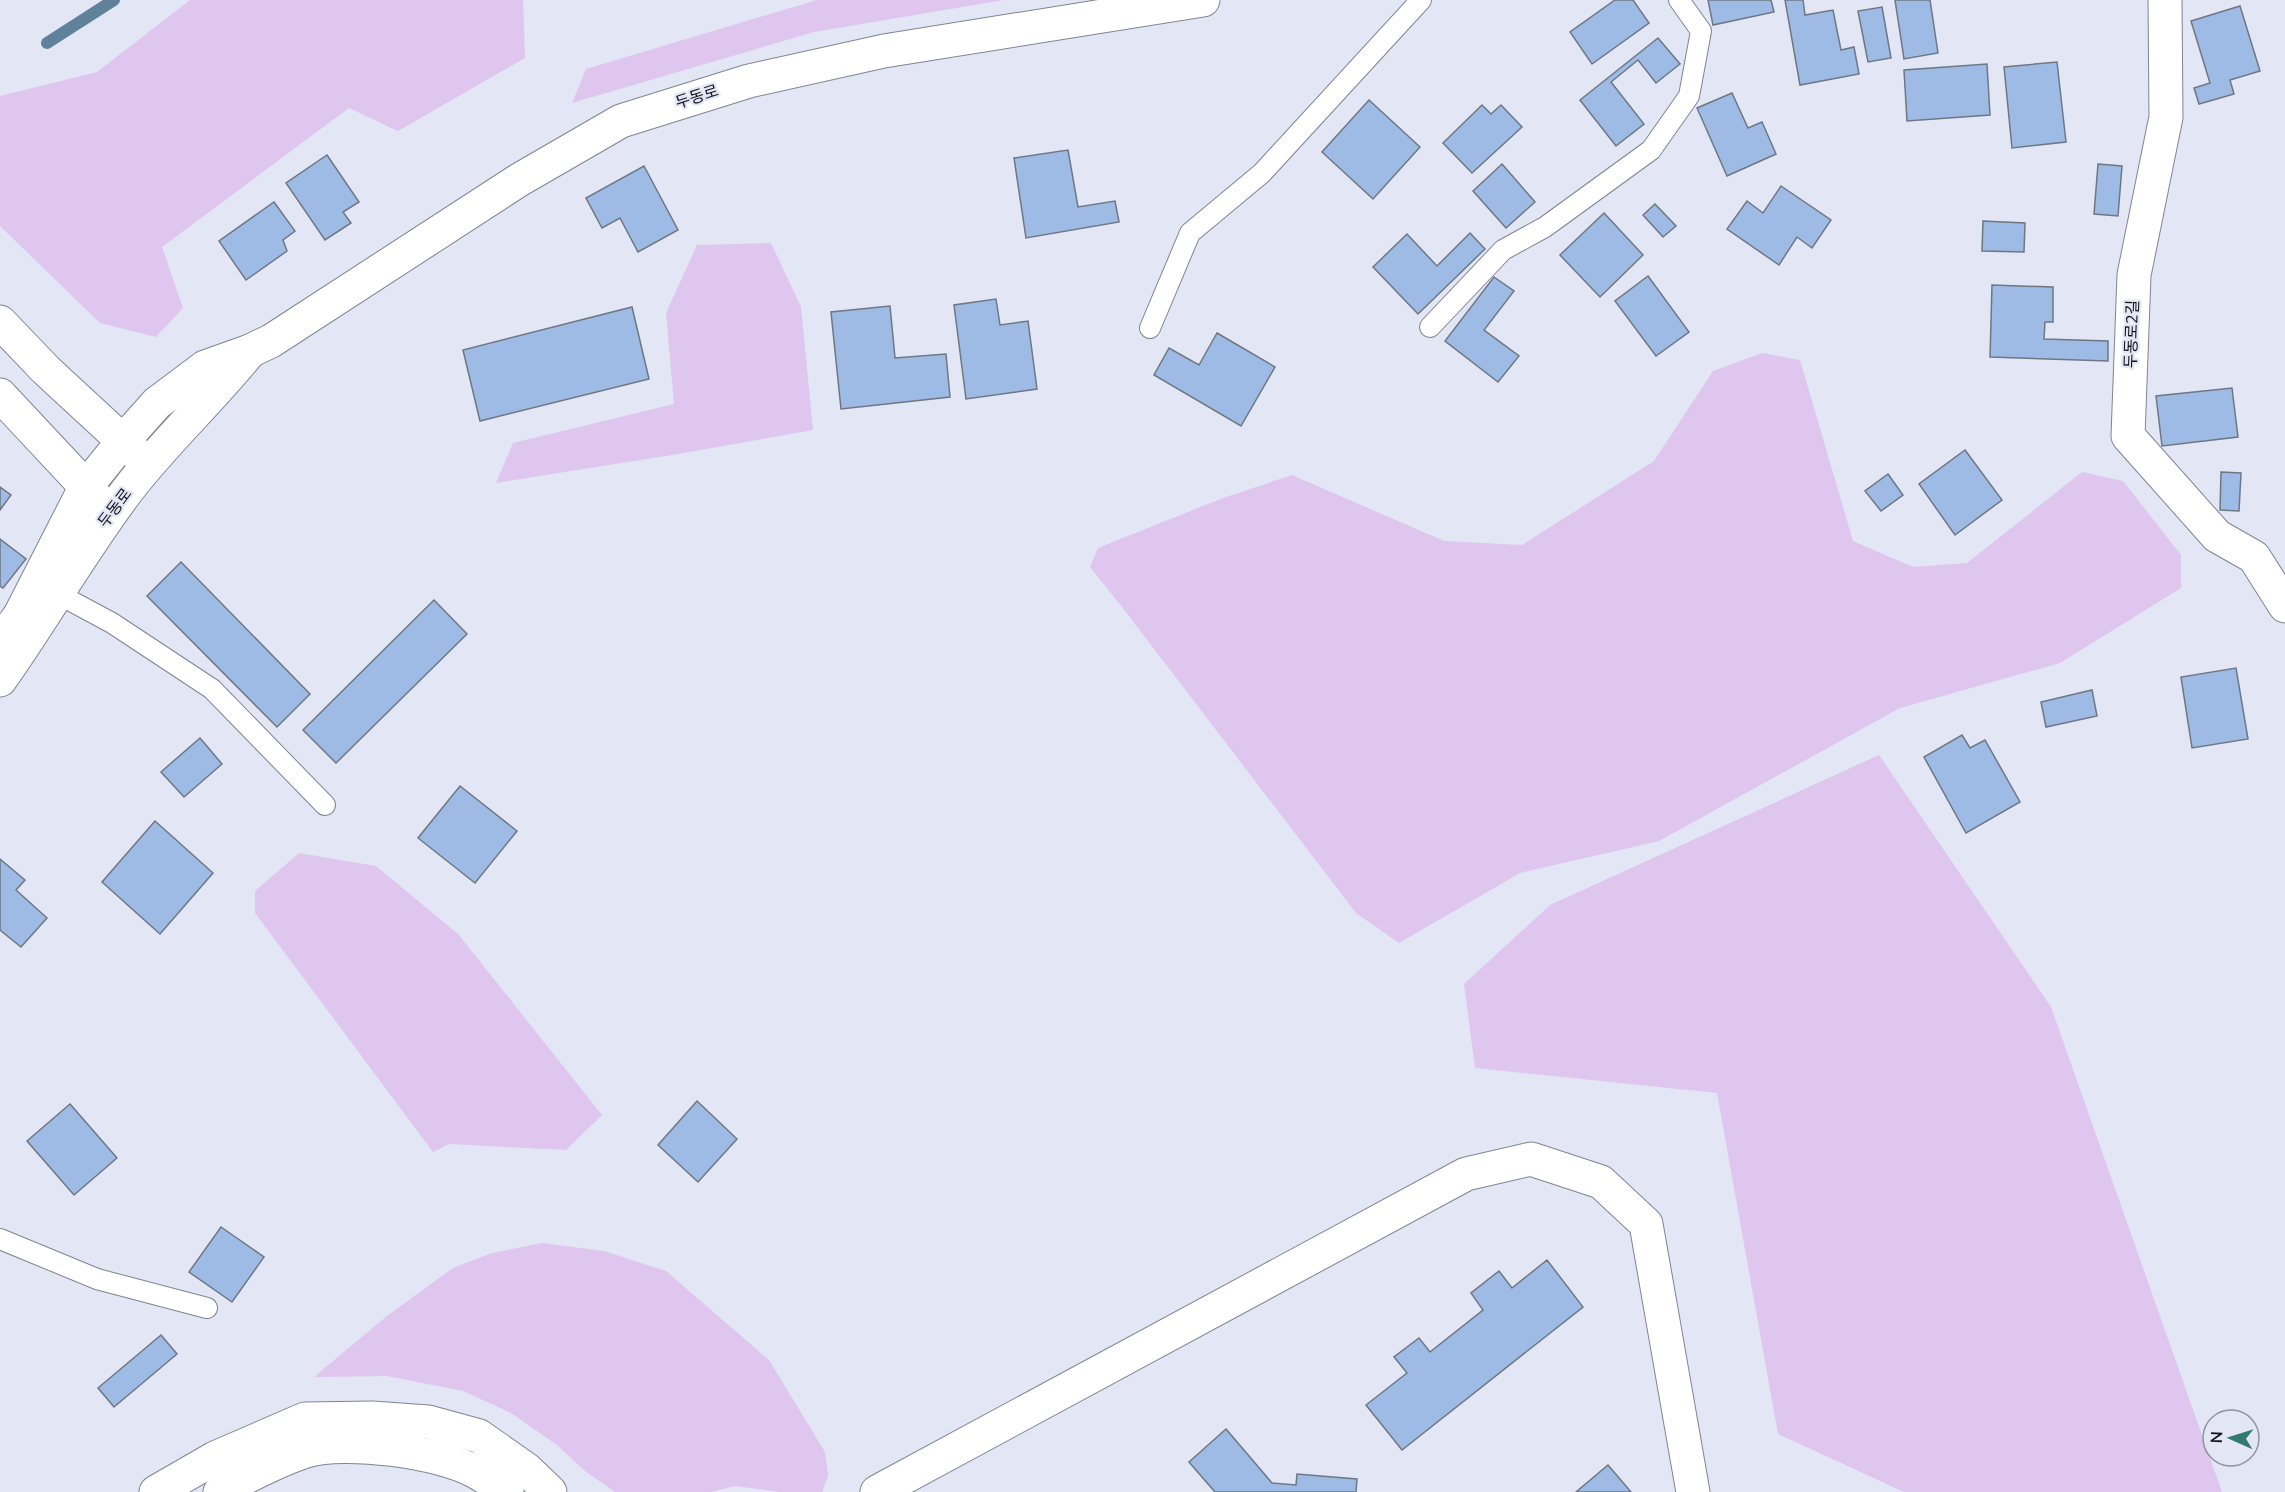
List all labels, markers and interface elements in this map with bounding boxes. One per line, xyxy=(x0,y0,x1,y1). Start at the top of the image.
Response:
street label: 두동로 xyxy=(673,80,722,114)
street label: 두동로2길 xyxy=(2120,299,2144,369)
street label: 두동로 xyxy=(93,484,137,532)
north arrow xyxy=(2201,1408,2261,1468)
text: N xyxy=(2206,1431,2228,1444)

